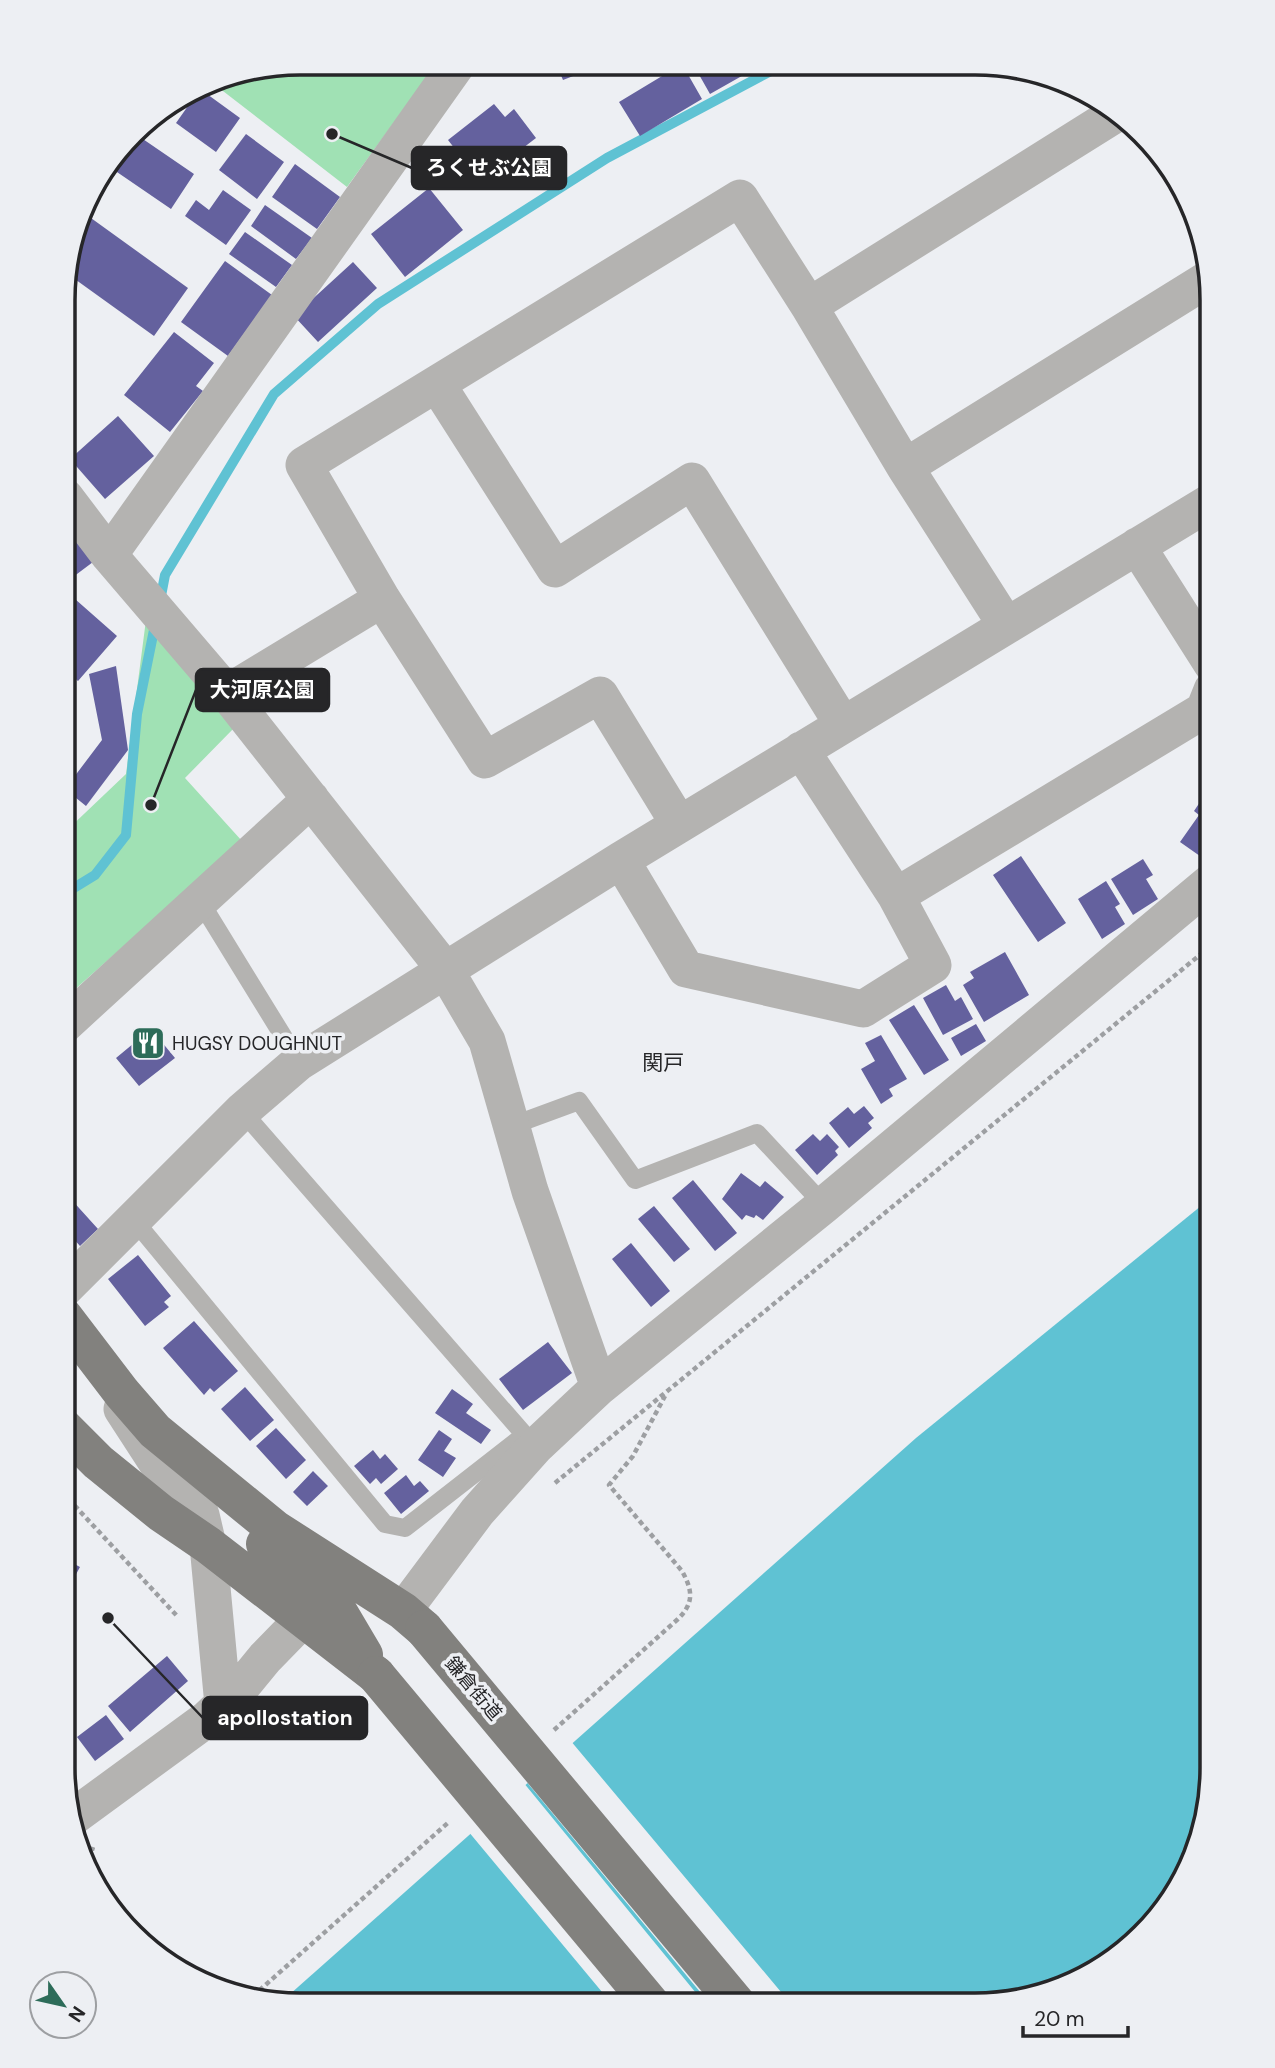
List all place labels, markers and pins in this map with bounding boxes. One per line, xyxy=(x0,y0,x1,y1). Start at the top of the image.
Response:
callout: ろくせぶ公園 xyxy=(412,147,566,189)
callout: 大河原公園 xyxy=(196,669,329,711)
restaurant icon: HUGSY DOUGHNUT xyxy=(129,1024,167,1062)
place label: HUGSY DOUGHNUT xyxy=(172,1031,342,1056)
callout: apollostation xyxy=(203,1697,367,1739)

